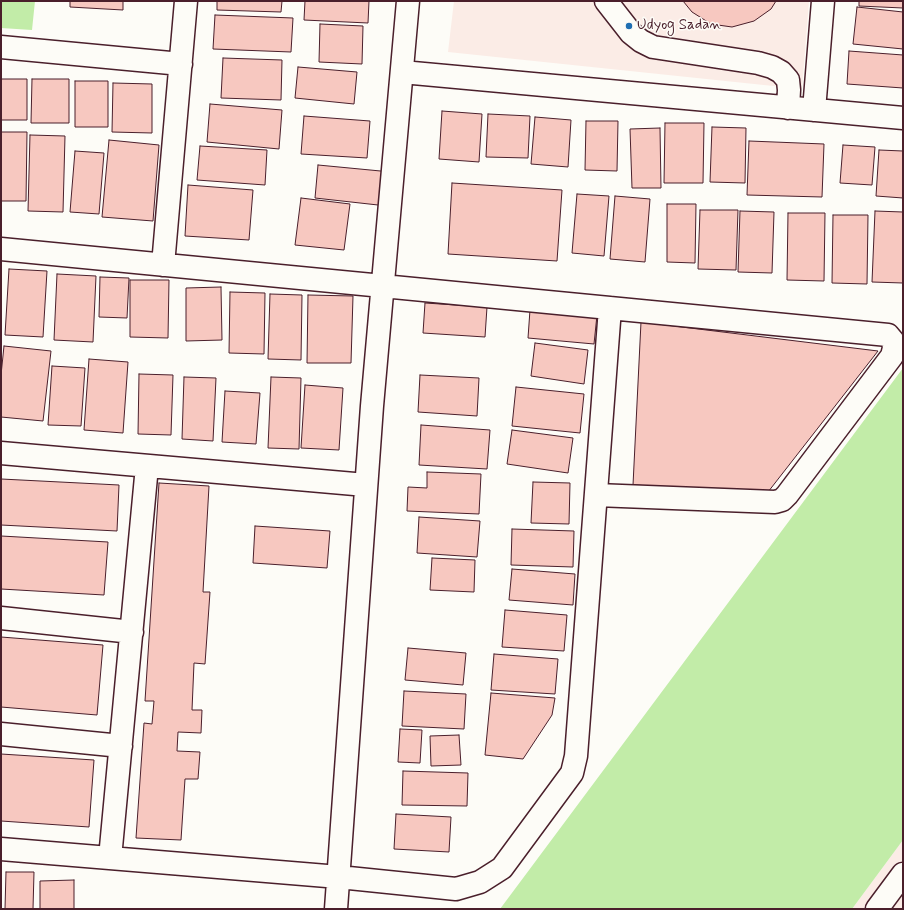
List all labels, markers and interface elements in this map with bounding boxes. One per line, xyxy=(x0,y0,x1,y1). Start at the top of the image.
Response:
place label: Udyog Sadan xyxy=(637,17,721,35)
marker: Udyog Sadan xyxy=(624,21,634,31)

